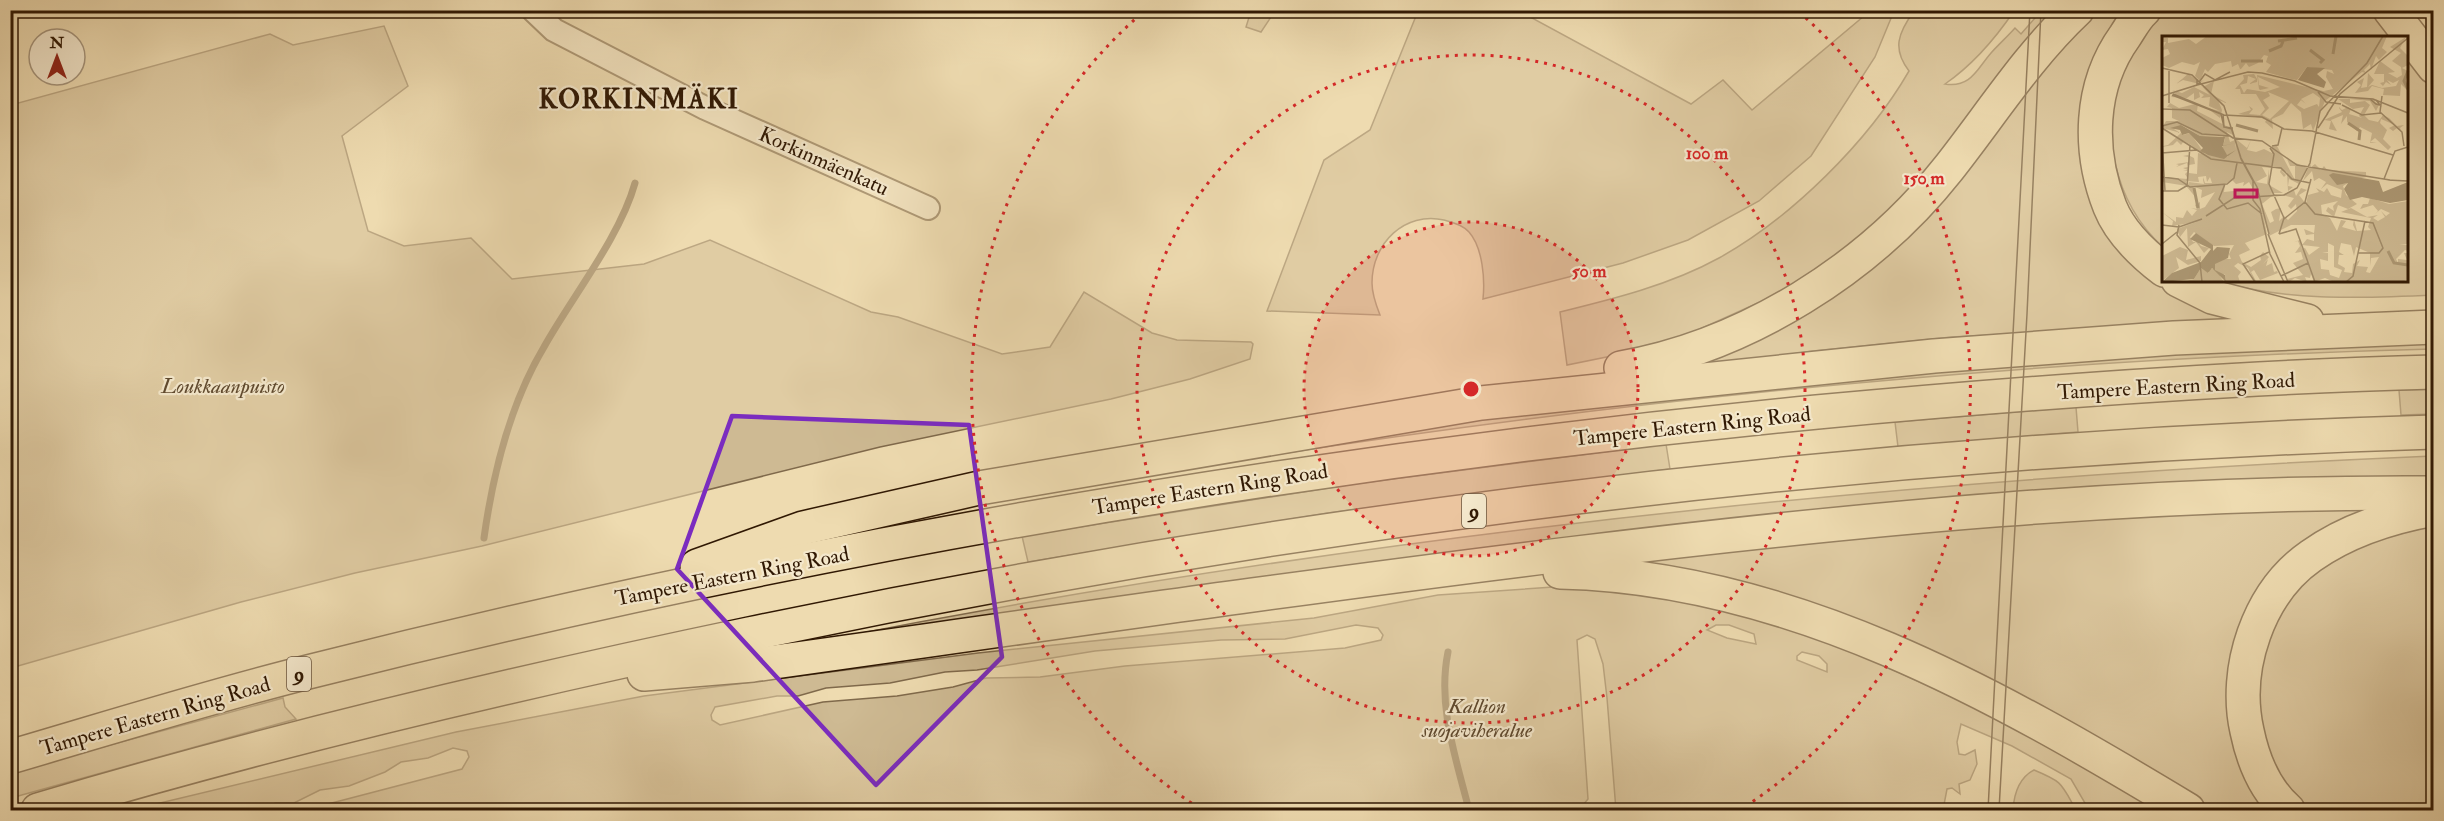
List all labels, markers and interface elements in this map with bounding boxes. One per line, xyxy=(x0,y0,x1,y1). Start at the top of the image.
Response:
north arrow xyxy=(27,27,87,87)
text: N xyxy=(49,33,65,53)
inset map xyxy=(2162,36,2408,282)
district label: KORKINMÄKI xyxy=(538,83,740,116)
street label: Korkinmäenkatu xyxy=(755,121,893,202)
text: 100 m xyxy=(1686,142,1729,165)
text: 150 m xyxy=(1903,167,1946,190)
text: 50 m xyxy=(1572,260,1607,283)
street label: Tampere Eastern Ring Road xyxy=(2056,367,2296,406)
park label: Loukkaanpuisto xyxy=(160,373,285,400)
centre of rings xyxy=(1461,379,1481,399)
street label: Tampere Eastern Ring Road xyxy=(1572,401,1813,452)
street label: Tampere Eastern Ring Road xyxy=(1090,457,1330,521)
road number: 9 xyxy=(1462,494,1486,528)
street label: Tampere Eastern Ring Road xyxy=(613,540,852,612)
road number: 9 xyxy=(287,657,311,691)
street label: Tampere Eastern Ring Road xyxy=(37,670,274,762)
park label: Kallion suojaviheralue xyxy=(1421,693,1533,744)

